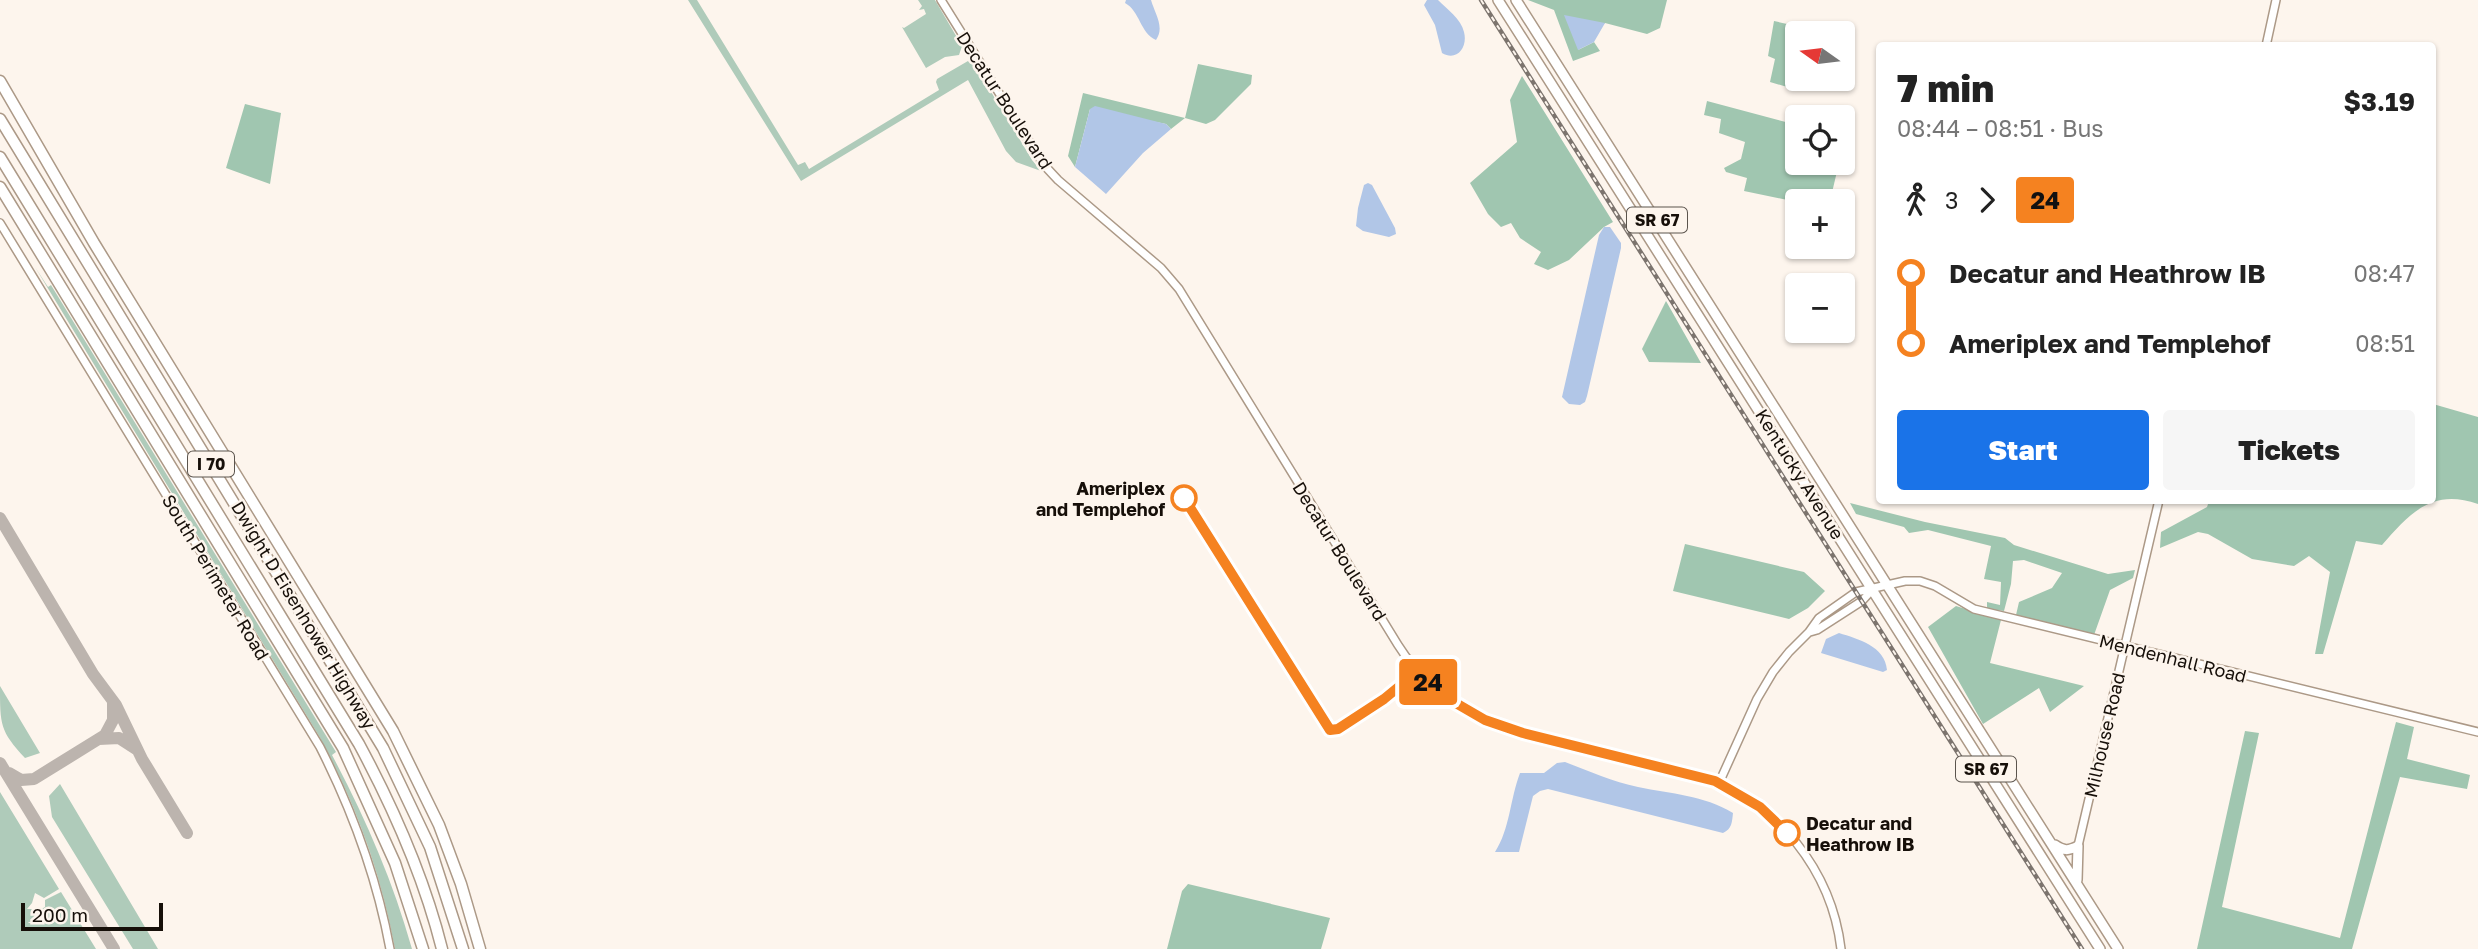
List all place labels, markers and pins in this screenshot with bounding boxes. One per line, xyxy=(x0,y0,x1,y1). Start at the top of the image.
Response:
place label: Ameriplex and Templehof xyxy=(1036,477,1166,520)
marker: Ameriplex and Templehof xyxy=(1171,485,1197,511)
place label: Decatur and Heathrow IB xyxy=(1806,812,1915,855)
marker: Decatur and Heathrow IB xyxy=(1774,820,1800,846)

